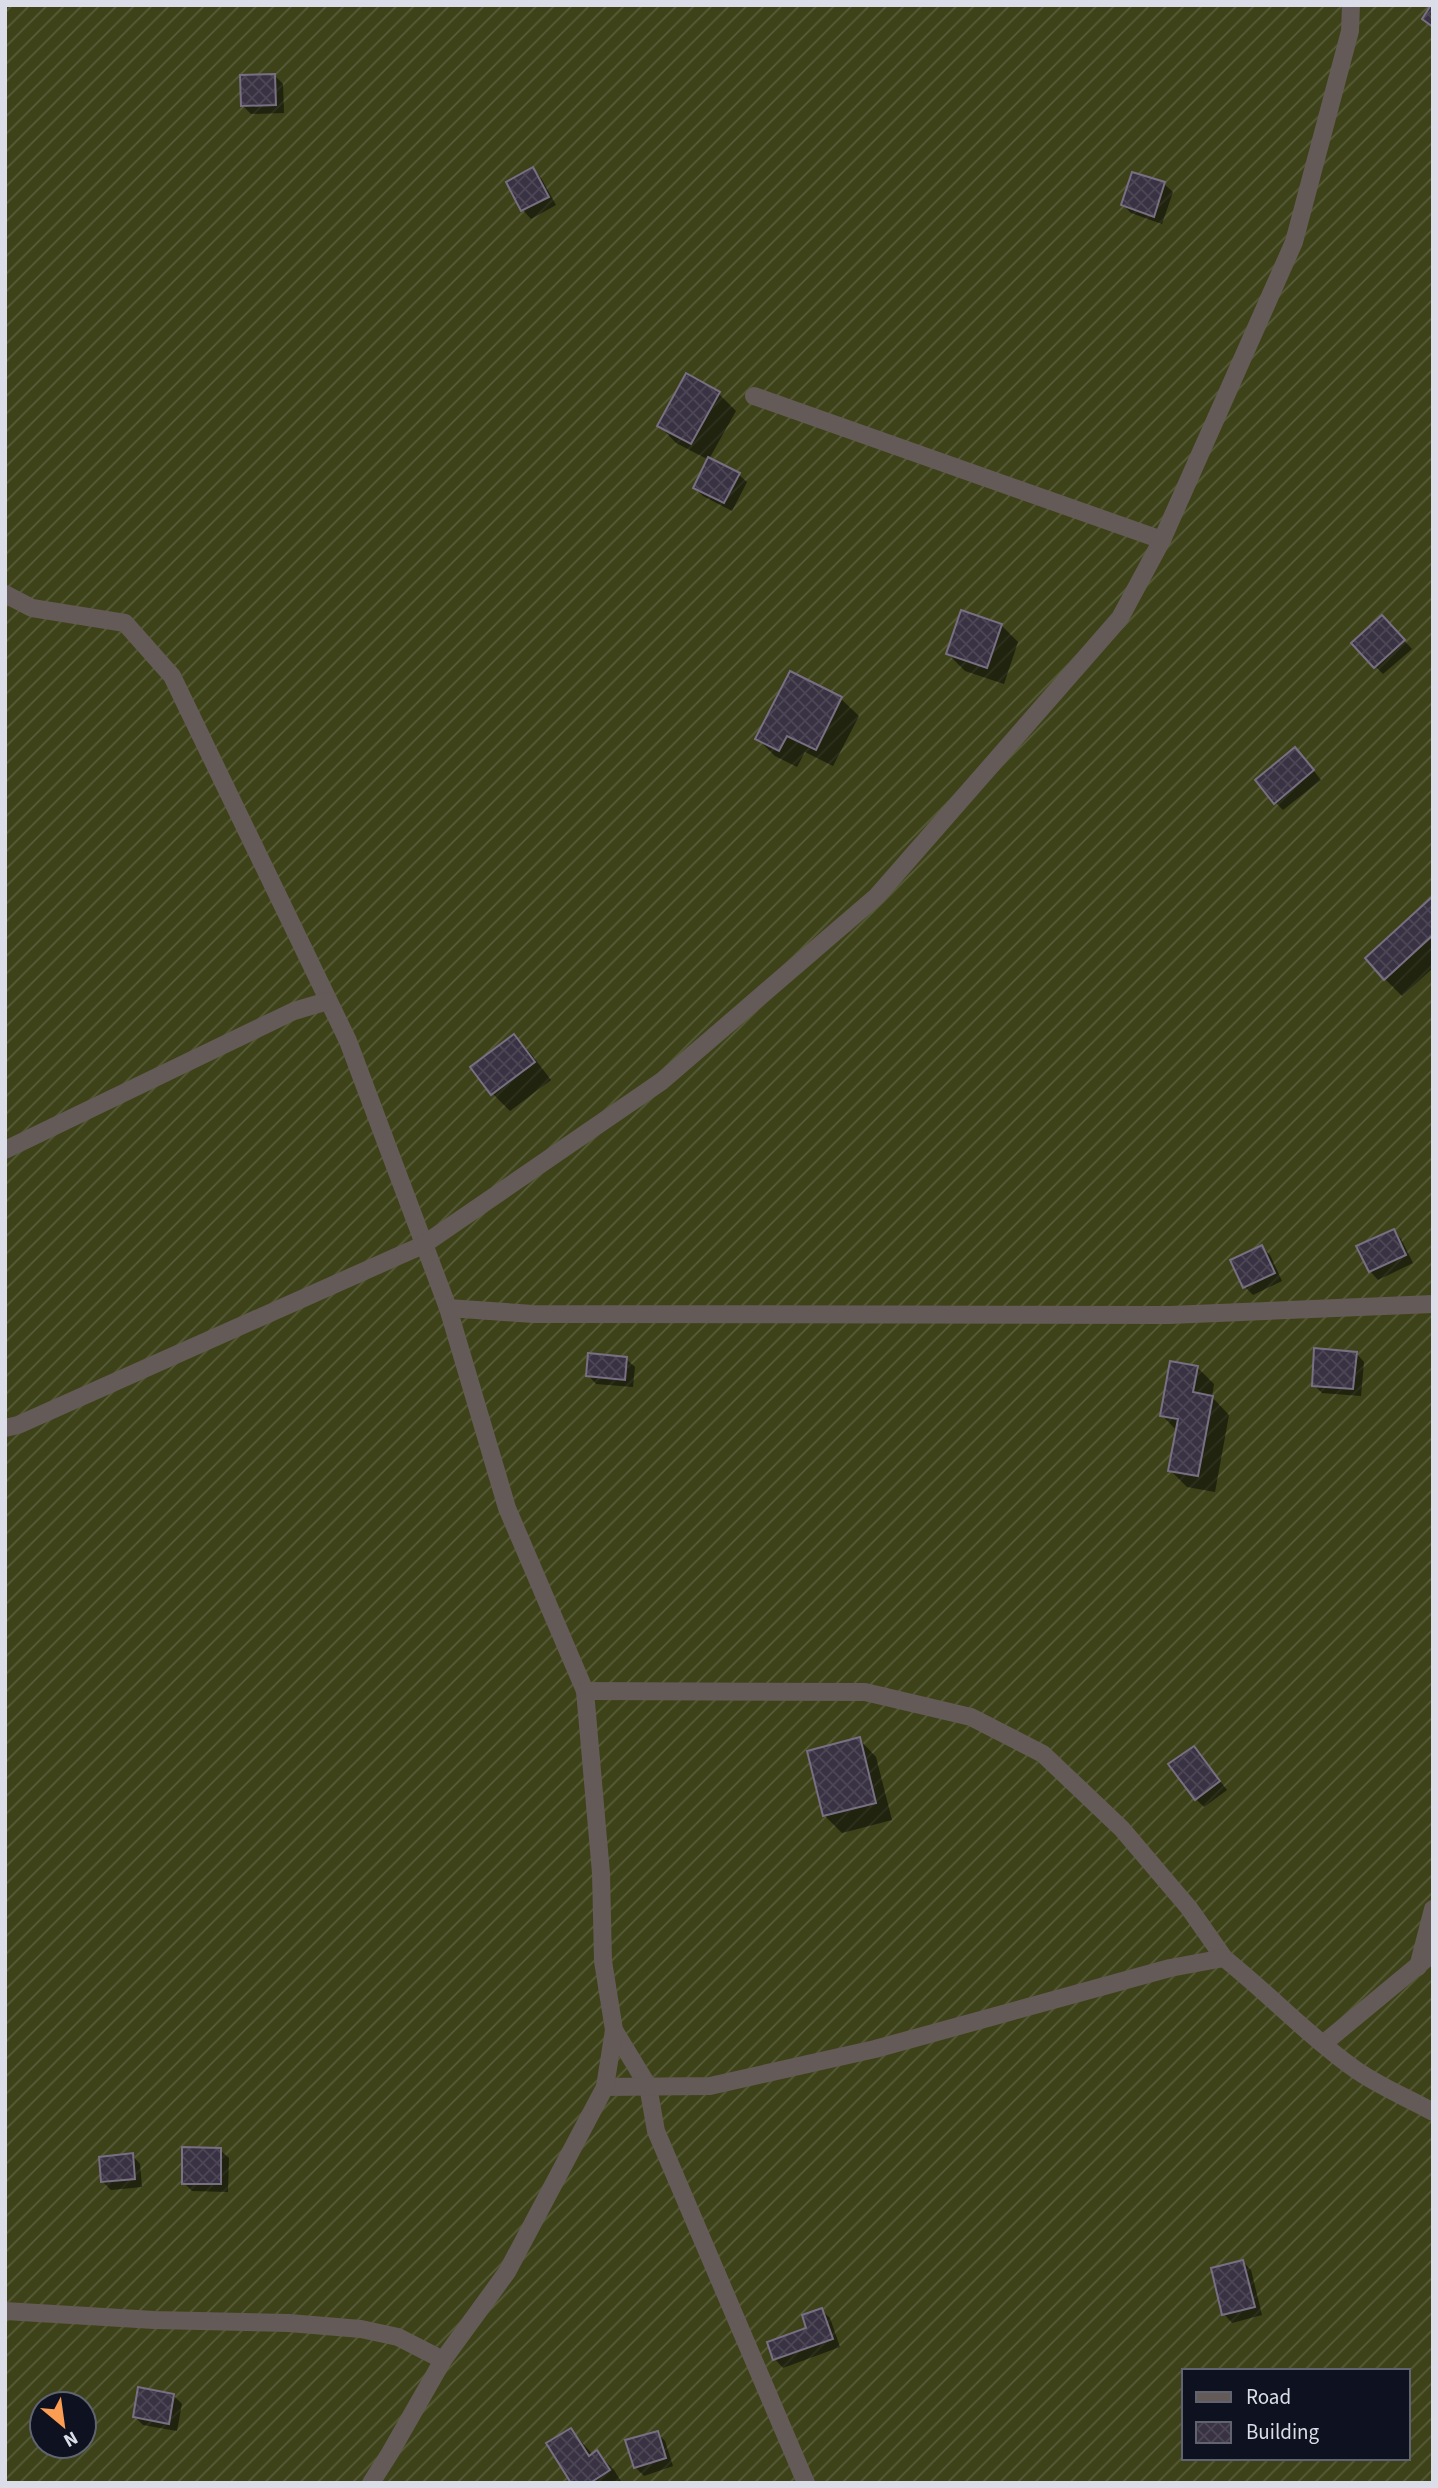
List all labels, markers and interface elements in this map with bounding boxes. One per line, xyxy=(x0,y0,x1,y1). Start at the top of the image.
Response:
legend xyxy=(1182,2369,1410,2460)
text: Road xyxy=(1246,2382,1291,2412)
north arrow xyxy=(28,2390,98,2460)
text: Building xyxy=(1246,2417,1320,2447)
text: N xyxy=(58,2424,83,2453)

